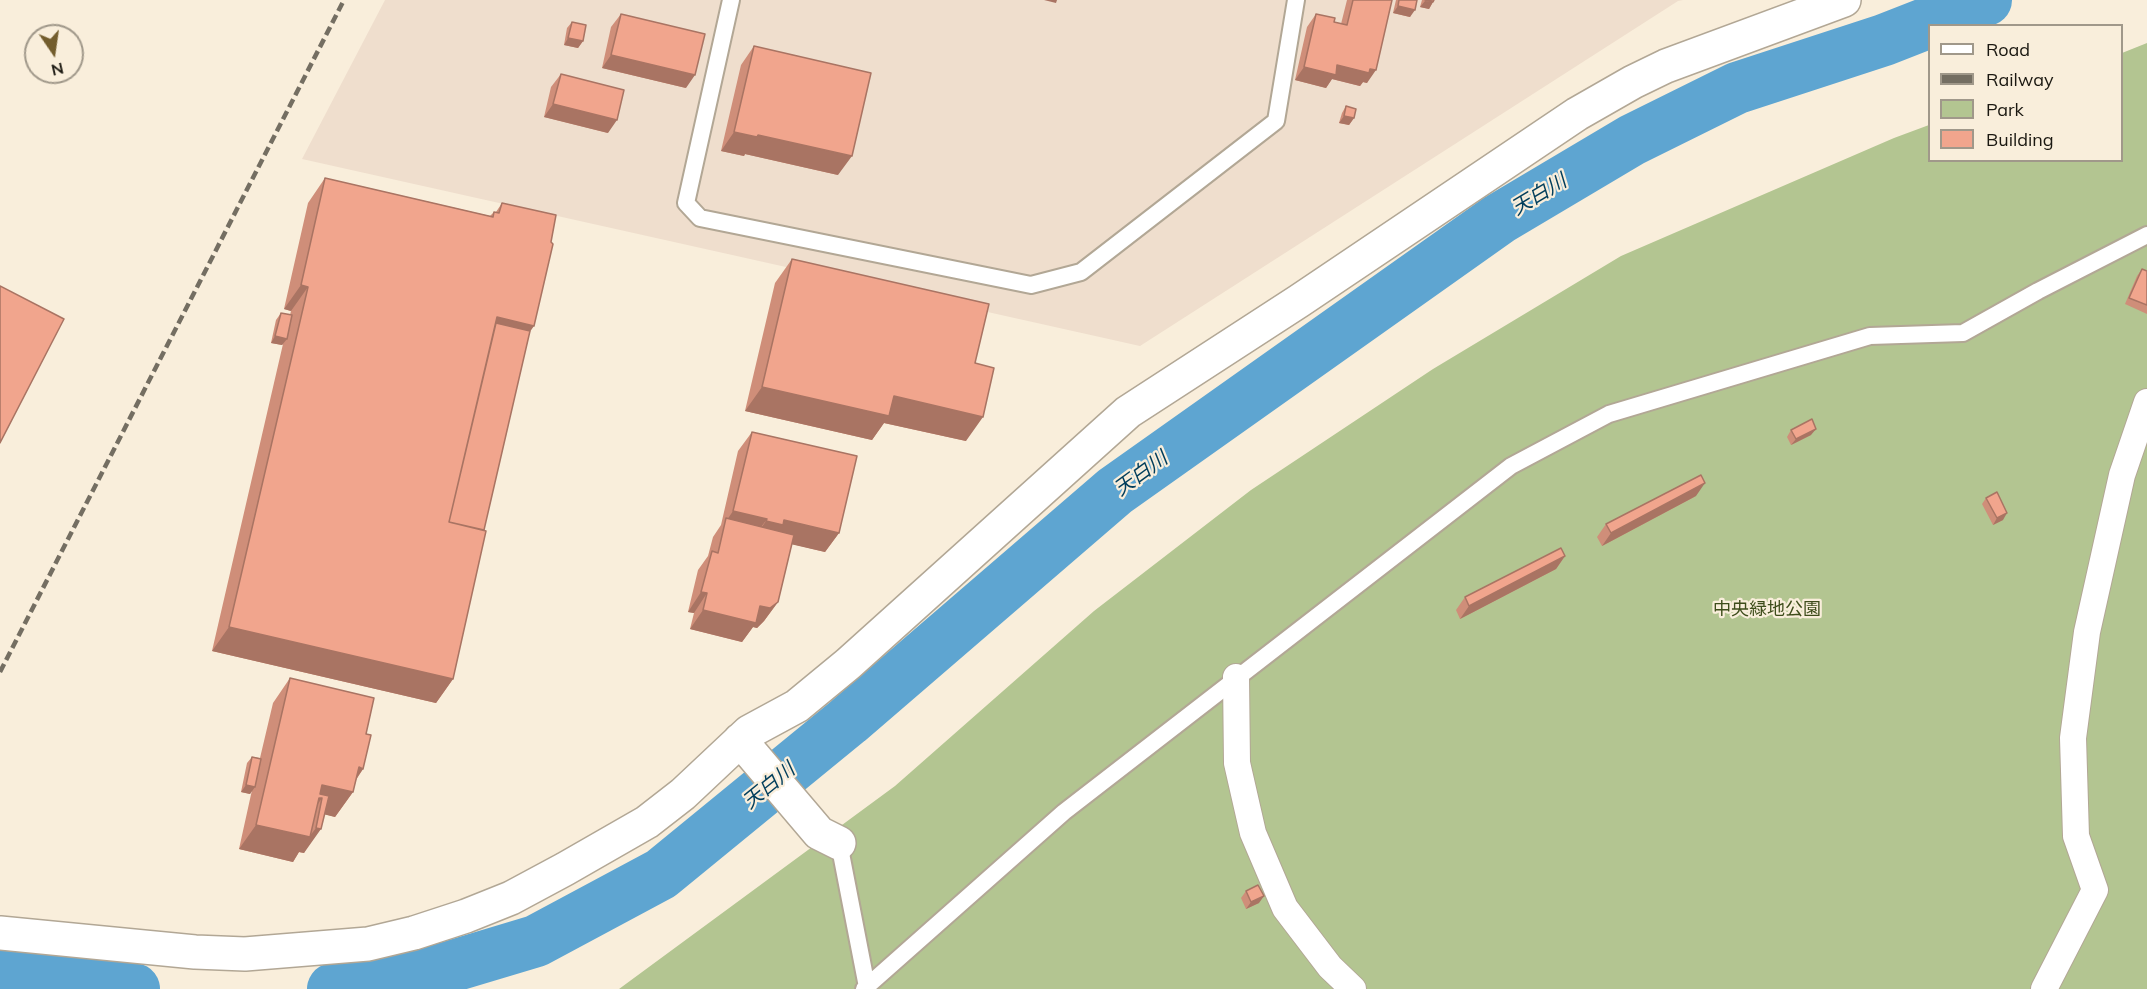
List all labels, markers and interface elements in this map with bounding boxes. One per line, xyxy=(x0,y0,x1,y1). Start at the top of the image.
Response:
north arrow xyxy=(24,24,84,84)
legend xyxy=(1928,24,2123,162)
text: Road xyxy=(1986,38,2030,61)
text: N xyxy=(49,58,66,81)
text: Railway xyxy=(1986,68,2054,91)
text: Park xyxy=(1986,98,2024,121)
text: Building xyxy=(1986,128,2054,151)
water label: 天白川 xyxy=(1507,169,1571,221)
water label: 天白川 xyxy=(1110,447,1172,501)
park label: 中央緑地公園 xyxy=(1713,599,1821,621)
water label: 天白川 xyxy=(738,758,800,814)

